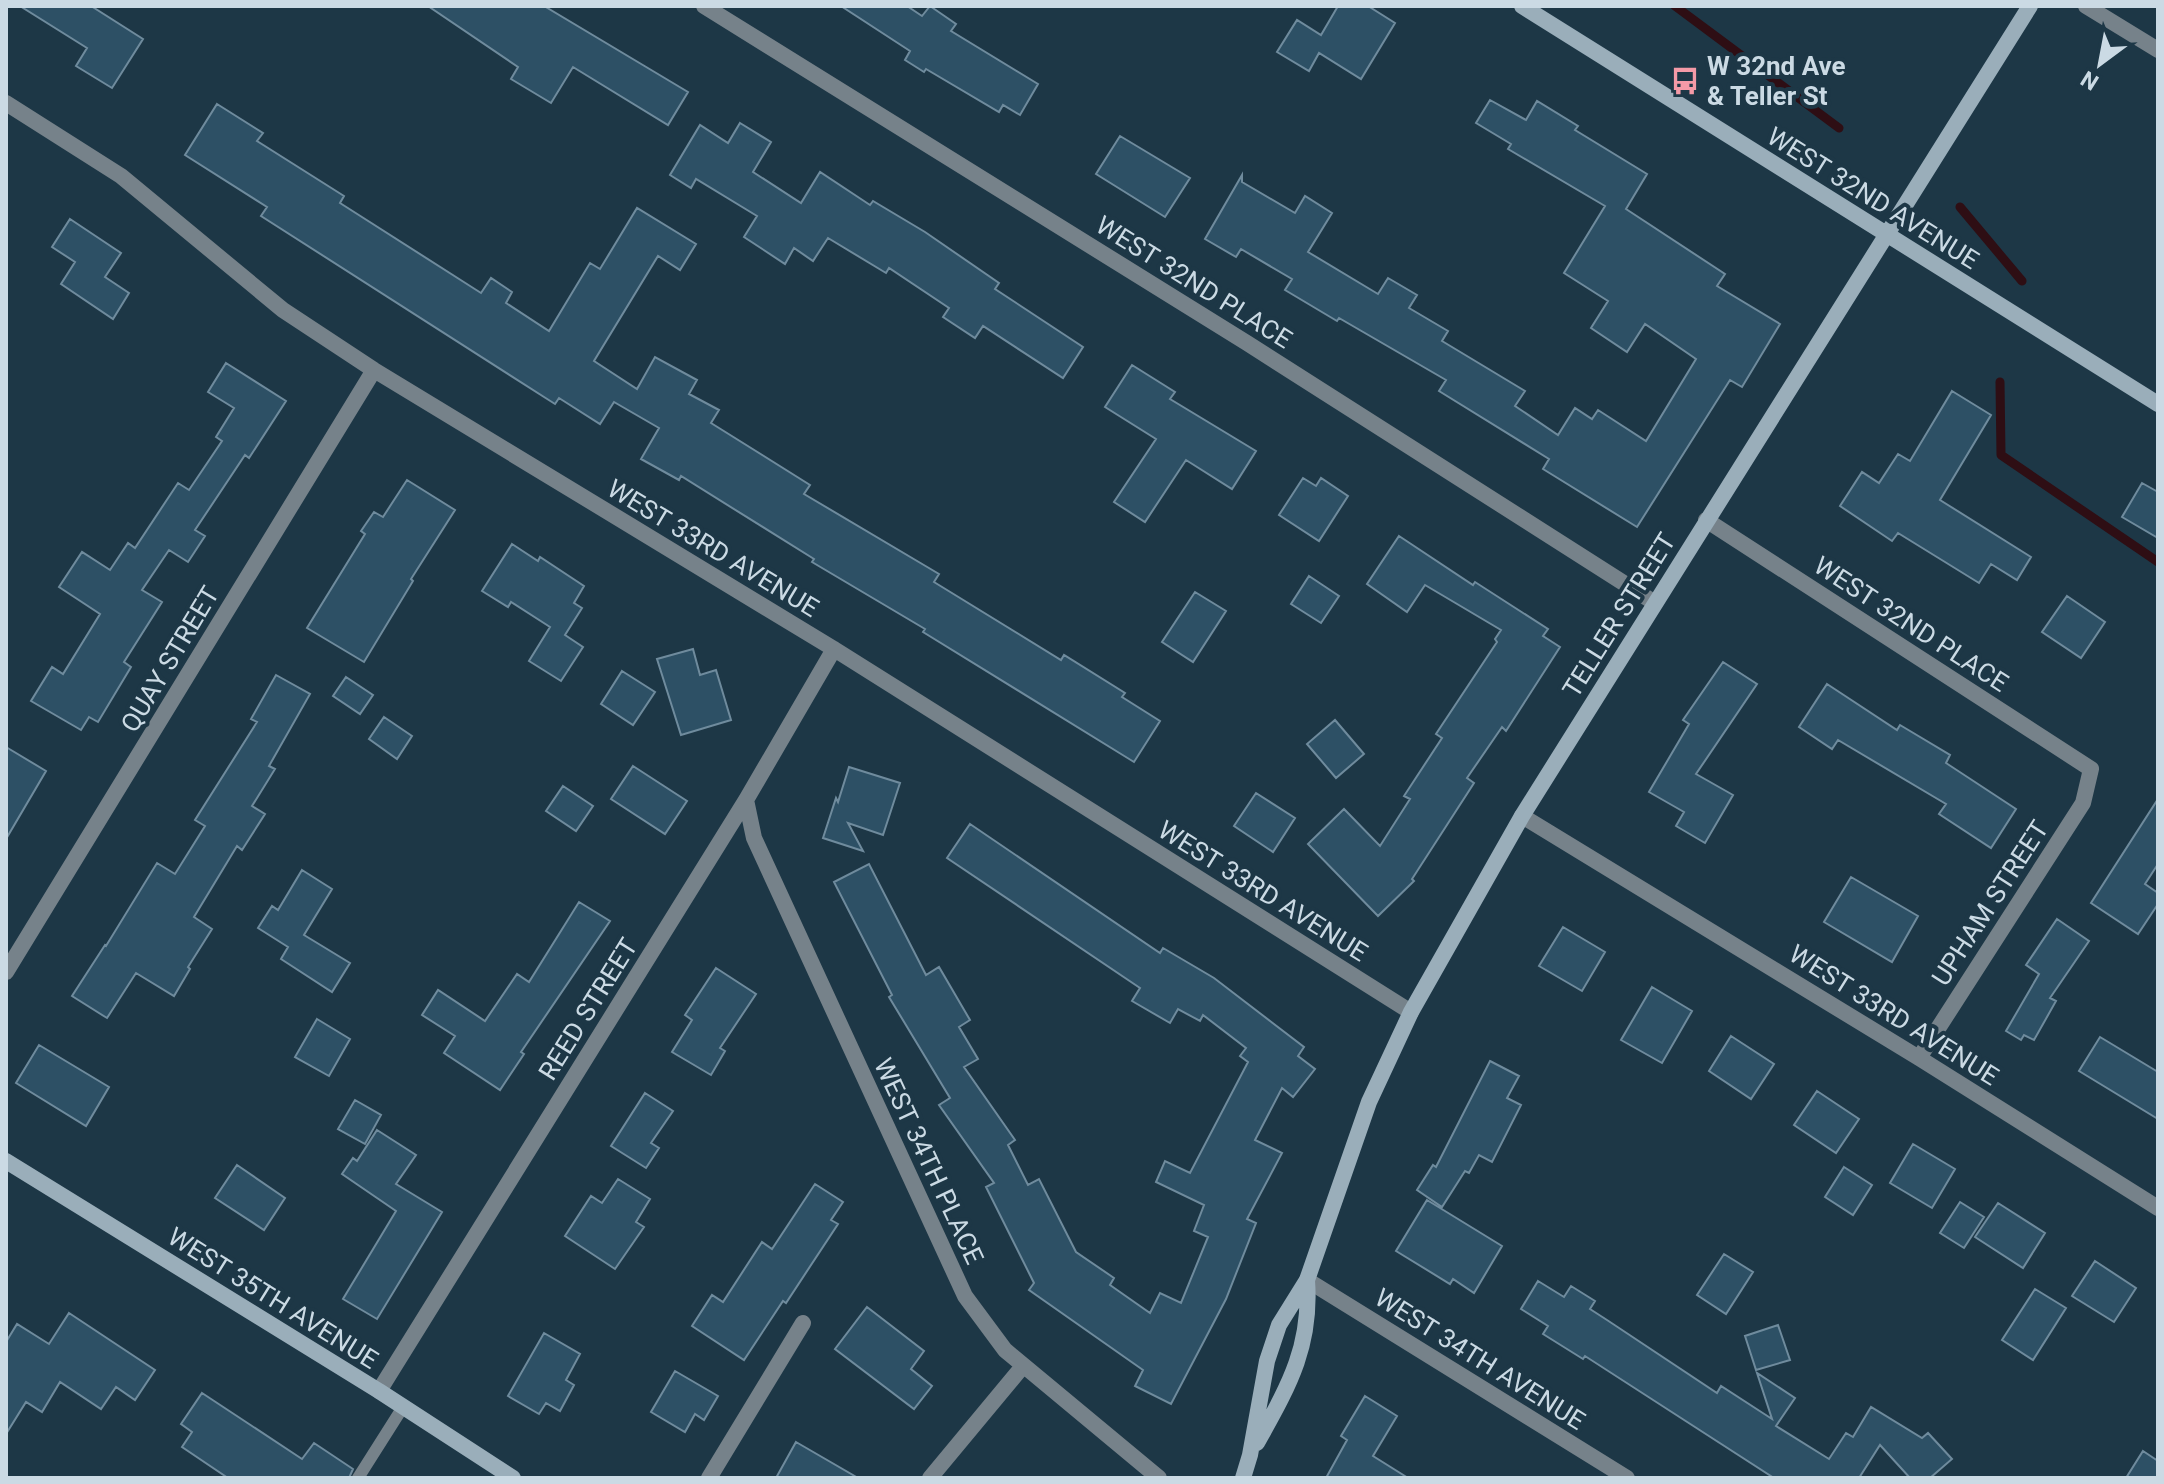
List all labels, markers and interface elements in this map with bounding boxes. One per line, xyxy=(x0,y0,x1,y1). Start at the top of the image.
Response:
north arrow xyxy=(2060,24,2140,104)
place label: W 32nd Ave & Teller St xyxy=(1707,51,1846,111)
bus stop icon: W 32nd Ave & Teller St xyxy=(1670,66,1700,96)
text: N xyxy=(2076,66,2103,95)
street label: WEST 32ND AVENUE xyxy=(1762,121,1984,275)
street label: WEST 32ND PLACE xyxy=(1091,210,1297,354)
street label: WEST 33RD AVENUE xyxy=(602,473,824,623)
street label: TELLER STREET xyxy=(1557,527,1681,703)
street label: WEST 32ND PLACE xyxy=(1808,550,2014,698)
street label: QUAY STREET xyxy=(115,581,225,737)
street label: WEST 33RD AVENUE xyxy=(1153,814,1373,968)
street label: UPHAM STREET xyxy=(1926,815,2054,991)
street label: REED STREET xyxy=(533,933,643,1085)
street label: WEST 33RD AVENUE xyxy=(1784,938,2004,1092)
street label: WEST 34TH PLACE xyxy=(868,1053,990,1269)
street label: WEST 35TH AVENUE xyxy=(162,1221,384,1375)
street label: WEST 34TH AVENUE xyxy=(1369,1282,1591,1436)

